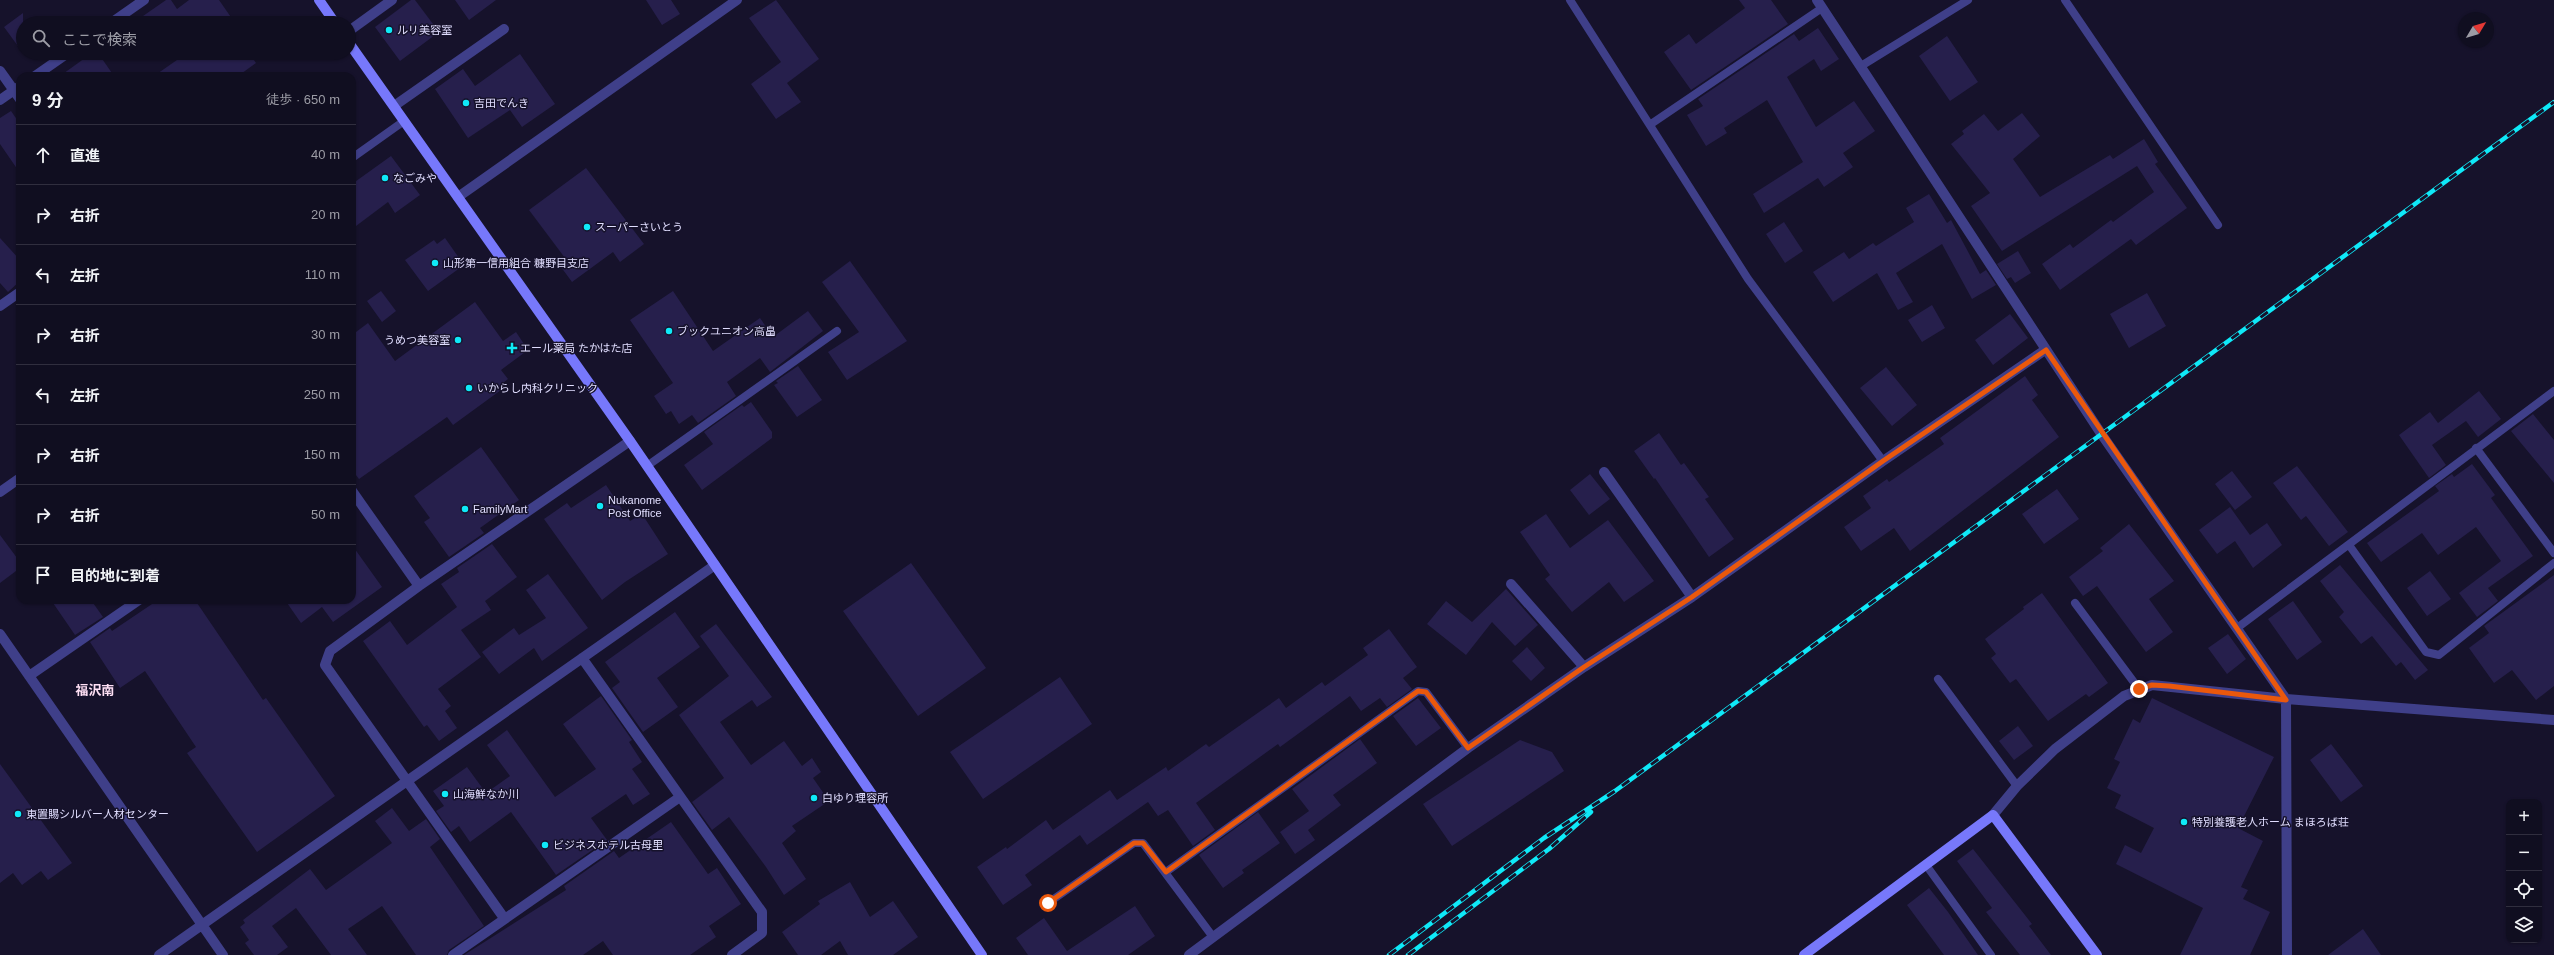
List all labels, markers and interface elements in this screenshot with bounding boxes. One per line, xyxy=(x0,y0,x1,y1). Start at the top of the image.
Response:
north arrow xyxy=(2458,12,2494,48)
search box xyxy=(16,16,356,60)
place label: ルリ美容室 xyxy=(397,24,452,36)
marker: ルリ美容室 xyxy=(384,25,394,35)
icon: search xyxy=(30,27,52,49)
text: ここで検索 xyxy=(62,31,137,48)
text: 9 分 xyxy=(32,91,63,110)
text: 徒歩 · 650 m xyxy=(266,92,340,107)
place label: 吉田でんき xyxy=(474,97,529,109)
marker: 吉田でんき xyxy=(461,98,471,108)
icon: ahead xyxy=(32,144,54,166)
text: 直進 xyxy=(70,147,100,164)
text: 40 m xyxy=(311,147,340,162)
place label: なごみや xyxy=(393,172,437,184)
marker: なごみや xyxy=(380,173,390,183)
icon: right xyxy=(32,204,54,226)
text: 右折 xyxy=(70,207,100,224)
text: 20 m xyxy=(311,207,340,222)
place label: スーパーさいとう xyxy=(595,221,683,233)
marker: スーパーさいとう xyxy=(582,222,592,232)
place label: 山形第一信用組合 糠野目支店 xyxy=(443,257,589,269)
marker: 山形第一信用組合 糠野目支店 xyxy=(430,258,440,268)
icon: left xyxy=(32,264,54,286)
text: 左折 xyxy=(70,267,100,284)
text: 110 m xyxy=(305,267,340,282)
icon: right xyxy=(32,324,54,346)
place label: ブックユニオン高畠 xyxy=(677,325,776,337)
marker: ブックユニオン高畠 xyxy=(664,326,674,336)
text: 右折 xyxy=(70,327,100,344)
text: 30 m xyxy=(311,327,340,342)
place label: うめつ美容室 xyxy=(384,334,450,346)
marker: うめつ美容室 xyxy=(453,335,463,345)
place label: エール薬局 たかはた店 xyxy=(520,342,632,354)
marker: エール薬局 たかはた店 xyxy=(507,343,517,353)
place label: いからし内科クリニック xyxy=(477,382,598,394)
marker: いからし内科クリニック xyxy=(464,383,474,393)
icon: left xyxy=(32,384,54,406)
text: 左折 xyxy=(70,387,100,404)
text: 250 m xyxy=(304,387,340,402)
icon: right xyxy=(32,444,54,466)
text: 右折 xyxy=(70,447,100,464)
text: 150 m xyxy=(304,447,340,462)
place label: Nukanome Post Office xyxy=(608,494,662,519)
marker: Nukanome Post Office xyxy=(595,501,605,511)
place label: FamilyMart xyxy=(473,503,527,515)
icon: right xyxy=(32,504,54,526)
marker: FamilyMart xyxy=(460,504,470,514)
text: 右折 xyxy=(70,507,100,524)
text: 50 m xyxy=(311,507,340,522)
icon: arrive xyxy=(32,564,54,586)
text: 目的地に到着 xyxy=(70,567,160,584)
route end xyxy=(2130,680,2148,698)
district label: 福沢南 xyxy=(75,683,115,698)
place label: 山海鮮なか川 xyxy=(453,788,519,800)
marker: 山海鮮なか川 xyxy=(440,789,450,799)
place label: 白ゆり理容所 xyxy=(822,792,889,804)
marker: 白ゆり理容所 xyxy=(809,793,819,803)
map controls xyxy=(2506,799,2542,943)
button: + xyxy=(2506,799,2542,835)
place label: 東置賜シルバー人材センター xyxy=(26,808,169,820)
marker: 東置賜シルバー人材センター xyxy=(13,809,23,819)
place label: 特別養護老人ホーム まほろば荘 xyxy=(2192,816,2349,828)
marker: 特別養護老人ホーム まほろば荘 xyxy=(2179,817,2189,827)
button: − xyxy=(2506,835,2542,871)
place label: ビジネスホテル古母里 xyxy=(553,839,663,851)
marker: ビジネスホテル古母里 xyxy=(540,840,550,850)
button: locate xyxy=(2506,871,2542,907)
route start xyxy=(1039,894,1057,912)
button: layers xyxy=(2506,907,2542,943)

